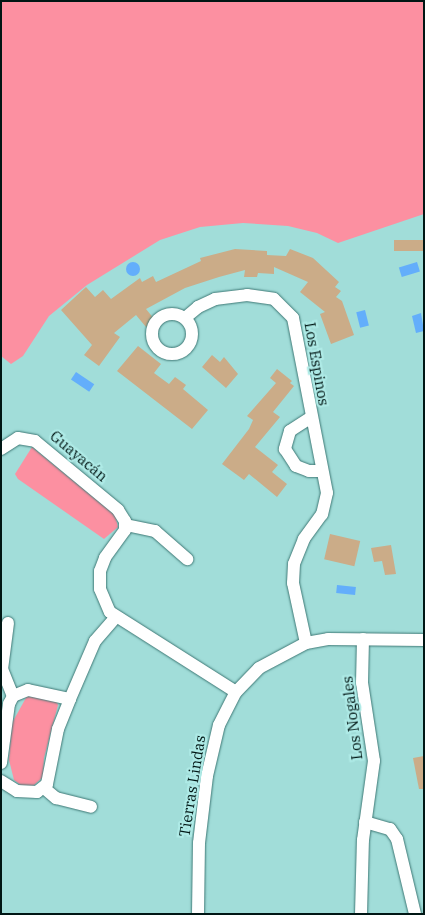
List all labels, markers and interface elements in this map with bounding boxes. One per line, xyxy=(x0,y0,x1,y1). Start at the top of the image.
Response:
street label: Los Espinos xyxy=(301,321,333,407)
street label: Guayacán xyxy=(47,427,111,485)
street label: Los Nogales xyxy=(338,675,366,761)
street label: Tierras Lindas xyxy=(175,734,209,838)

